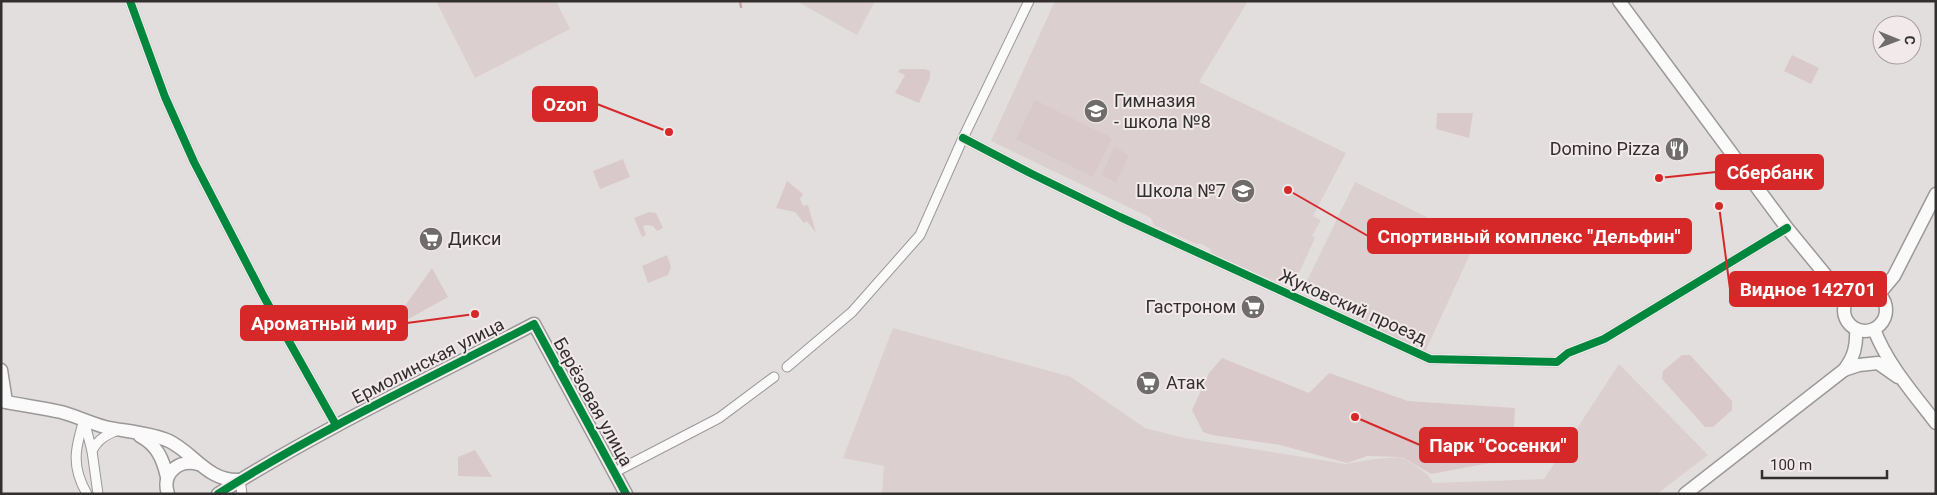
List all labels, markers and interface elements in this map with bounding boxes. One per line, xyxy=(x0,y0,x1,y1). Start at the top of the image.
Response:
north arrow xyxy=(1872,15,1922,65)
text: С xyxy=(1902,36,1918,45)
callout: Ozon xyxy=(533,87,597,121)
place label: Гимназия - школа №8 xyxy=(1114,90,1211,132)
text: Ozon xyxy=(543,93,587,116)
school or university icon: Гимназия - школа №8 xyxy=(1083,98,1109,124)
restaurant icon: Domino Pizza xyxy=(1664,136,1690,162)
place label: Domino Pizza xyxy=(1550,138,1660,159)
callout: Сбербанк xyxy=(1716,155,1823,189)
text: Сбербанк xyxy=(1727,161,1814,184)
school or university icon: Школа №7 xyxy=(1230,178,1256,204)
place label: Школа №7 xyxy=(1136,180,1226,201)
callout: Спортивный комплекс "Дельфин" xyxy=(1368,219,1691,253)
text: Спортивный комплекс "Дельфин" xyxy=(1378,225,1680,248)
supermarket icon: Дикси xyxy=(418,226,444,252)
place label: Дикси xyxy=(448,228,501,249)
street label: Жуковский проезд xyxy=(1276,265,1430,349)
callout: Видное 142701 xyxy=(1730,272,1886,306)
text: Видное 142701 xyxy=(1740,278,1876,301)
supermarket icon: Гастроном xyxy=(1240,294,1266,320)
place label: Гастроном xyxy=(1146,296,1236,317)
callout: Ароматный мир xyxy=(241,306,407,340)
text: Ароматный мир xyxy=(251,312,397,335)
street label: Ермолинская улица xyxy=(348,313,507,408)
street label: Берёзовая улица xyxy=(549,334,637,470)
supermarket icon: Атак xyxy=(1135,370,1161,396)
place label: Атак xyxy=(1166,372,1206,393)
callout: Парк "Сосенки" xyxy=(1420,428,1577,462)
text: Парк "Сосенки" xyxy=(1429,434,1567,457)
scale bar xyxy=(1762,448,1887,480)
text: 100 m xyxy=(1770,456,1812,474)

